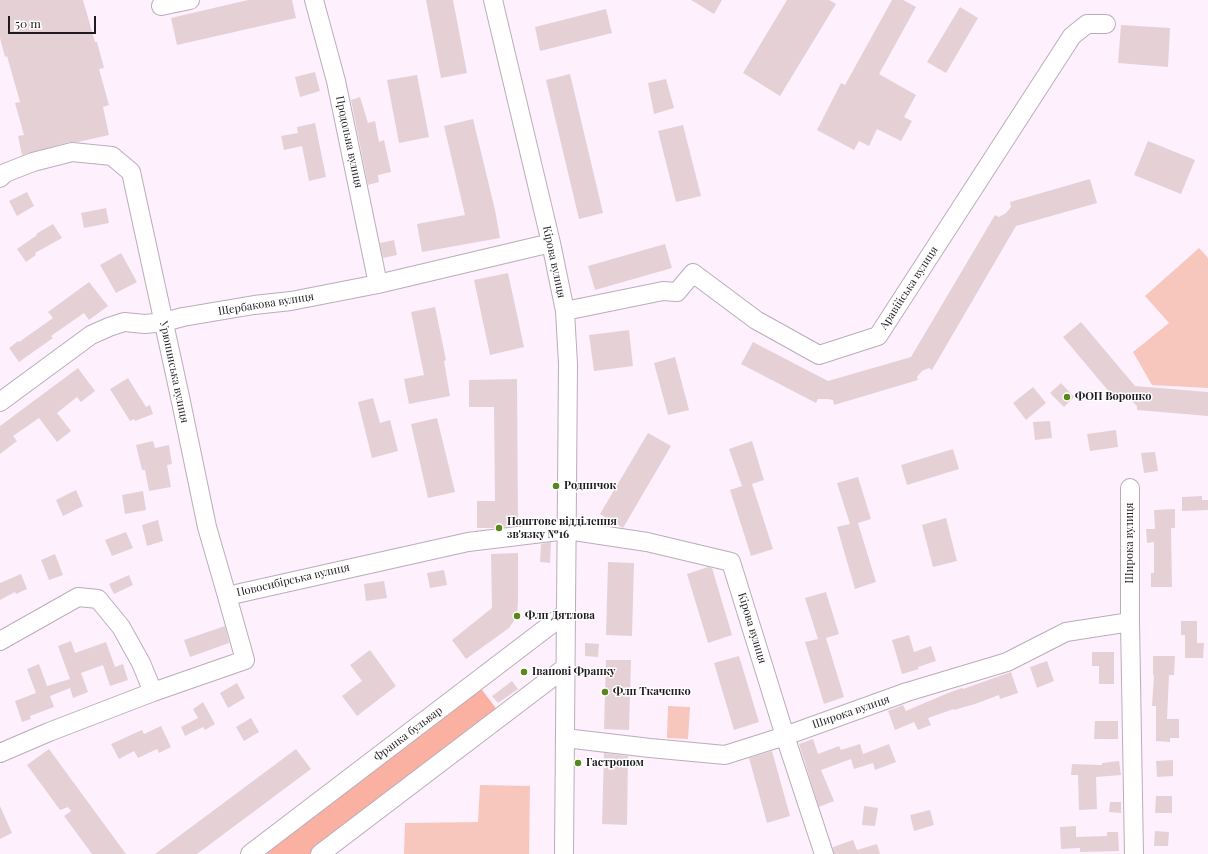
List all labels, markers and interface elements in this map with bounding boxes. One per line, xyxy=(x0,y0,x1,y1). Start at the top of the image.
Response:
scale bar xyxy=(10,8,98,34)
text: 50 m xyxy=(15,15,41,31)
street label: Продольна вулиця xyxy=(333,95,365,189)
street label: Кірова вулиця xyxy=(540,225,568,299)
street label: Аравійська вулиця xyxy=(877,244,941,332)
street label: Щербакова вулиця xyxy=(217,290,315,318)
street label: Урюпинська вулиця xyxy=(157,320,191,424)
place label: ФОП Воронко xyxy=(1075,390,1151,404)
marker: ФОП Воронко xyxy=(1062,392,1072,402)
place label: Родничок xyxy=(564,479,616,493)
marker: Родничок xyxy=(551,481,561,491)
street label: Широка вулиця xyxy=(1123,503,1137,583)
place label: Поштове відділення зв'язку №16 xyxy=(507,515,617,541)
marker: Поштове відділення зв'язку №16 xyxy=(494,523,504,533)
street label: Новосибірська вулиця xyxy=(235,561,351,599)
street label: Кірова вулиця xyxy=(735,591,769,665)
place label: Флп Дятлова xyxy=(525,609,595,623)
marker: Флп Дятлова xyxy=(512,611,522,621)
place label: Іванові Франку xyxy=(532,665,616,679)
marker: Іванові Франку xyxy=(519,667,529,677)
place label: Флп Ткаченко xyxy=(613,685,691,699)
marker: Флп Ткаченко xyxy=(600,687,610,697)
street label: Широка вулиця xyxy=(811,693,891,731)
street label: Франка бульвар xyxy=(371,704,445,764)
place label: Гастроном xyxy=(586,756,644,770)
marker: Гастроном xyxy=(573,758,583,768)

